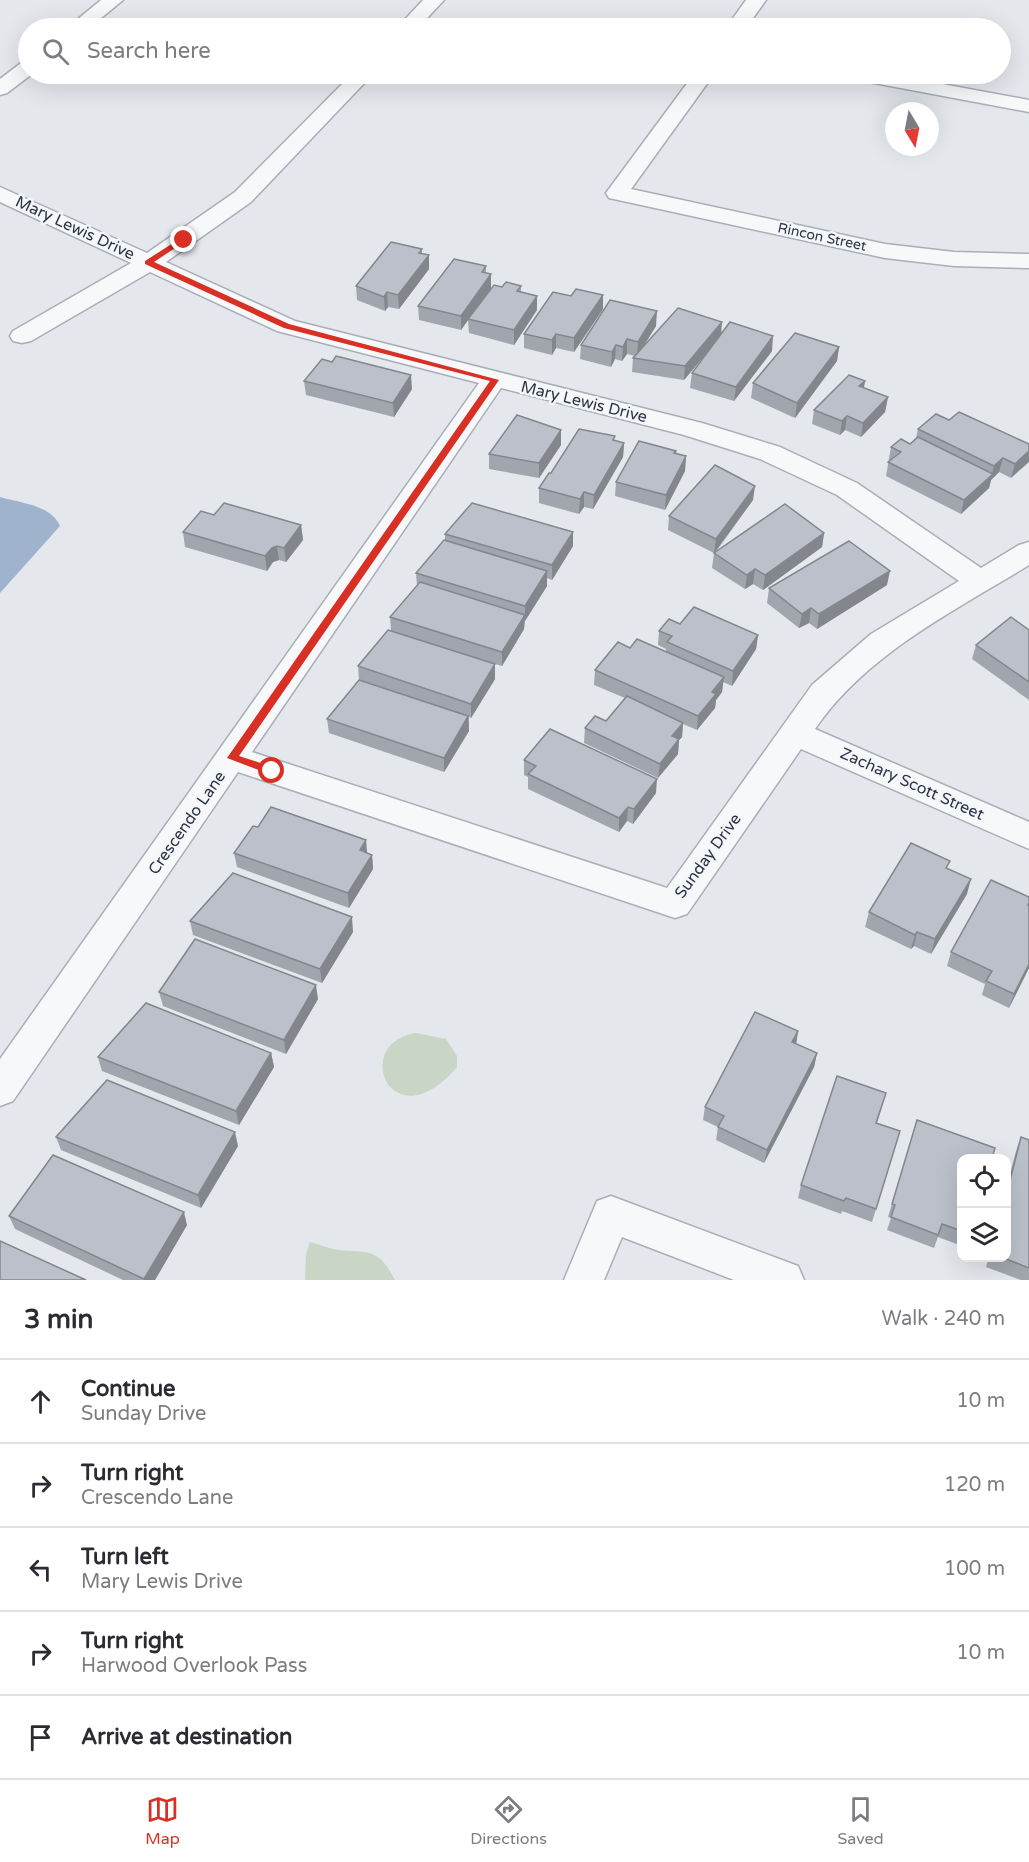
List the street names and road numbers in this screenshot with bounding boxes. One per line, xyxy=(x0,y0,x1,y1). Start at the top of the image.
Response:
street label: Mary Lewis Drive xyxy=(12,192,138,264)
street label: Rincon Street xyxy=(776,219,868,255)
street label: Mary Lewis Drive xyxy=(519,377,649,427)
street label: Zachary Scott Street xyxy=(837,743,987,825)
street label: Crescendo Lane xyxy=(144,767,230,879)
street label: Sunday Drive xyxy=(670,810,746,902)

